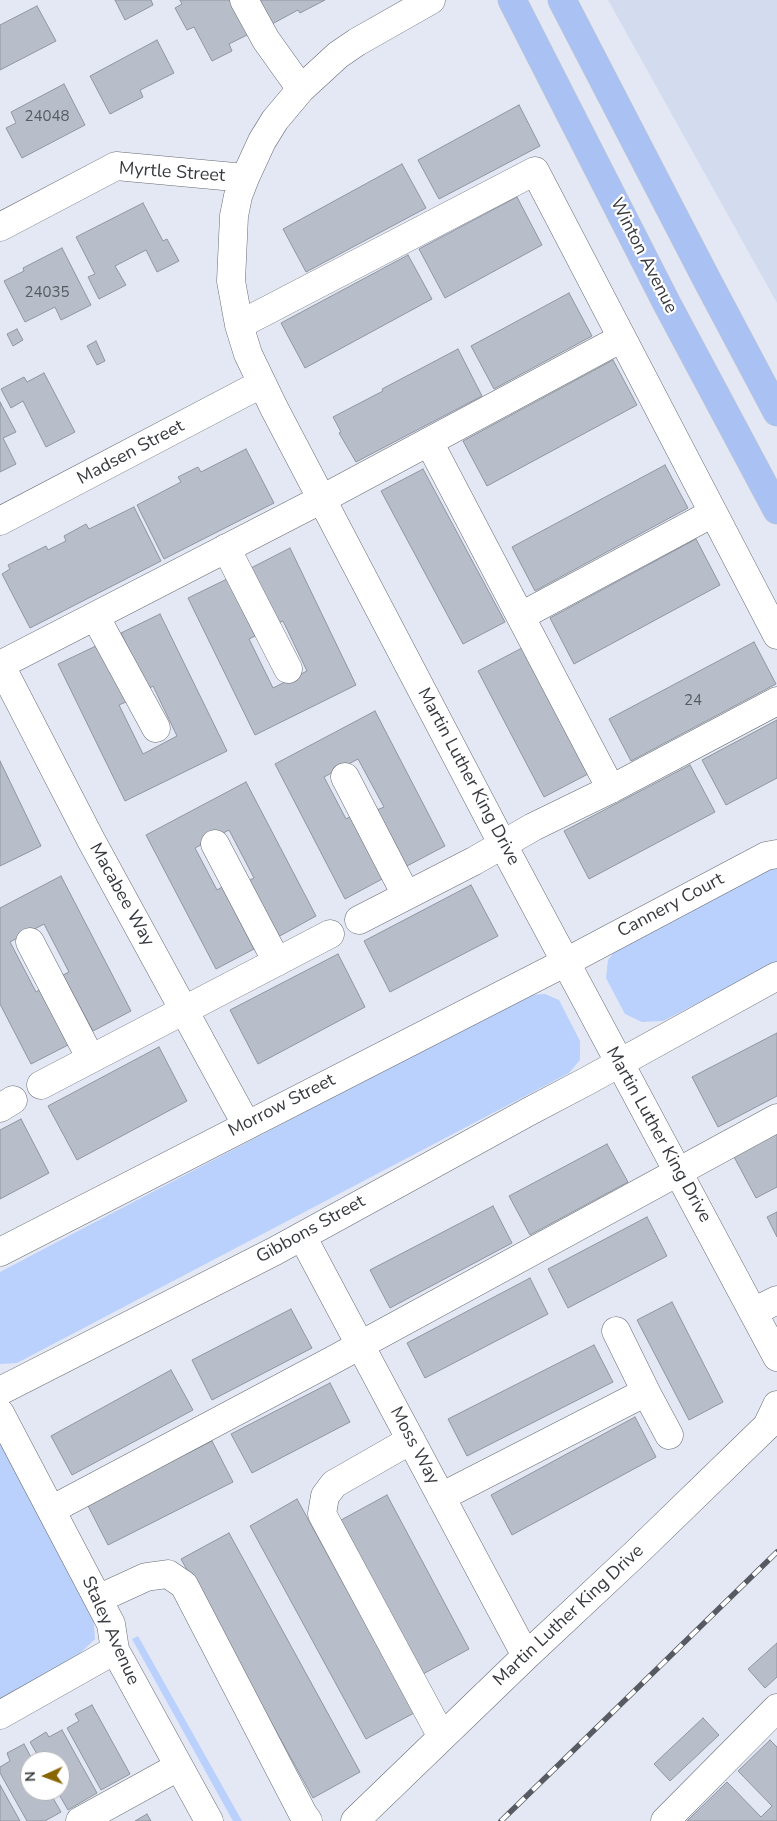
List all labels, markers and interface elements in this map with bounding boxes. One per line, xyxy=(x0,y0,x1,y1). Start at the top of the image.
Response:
house number: 24048 xyxy=(25,108,69,126)
street label: Myrtle Street xyxy=(118,159,226,187)
street label: Winton Avenue xyxy=(605,195,681,317)
house number: 24035 xyxy=(25,284,69,302)
street label: Madsen Street xyxy=(74,416,188,490)
street label: Martin Luther King Drive xyxy=(412,685,524,869)
house number: 24 xyxy=(684,692,702,710)
street label: Macabee Way xyxy=(84,840,158,950)
street label: Cannery Court xyxy=(614,869,728,943)
street label: Martin Luther King Drive xyxy=(601,1043,715,1227)
street label: Morrow Street xyxy=(225,1070,339,1142)
street label: Gibbons Street xyxy=(253,1191,369,1269)
street label: Moss Way xyxy=(385,1403,443,1489)
street label: Martin Luther King Drive xyxy=(489,1541,649,1691)
street label: Staley Avenue xyxy=(76,1573,144,1689)
north arrow xyxy=(20,1751,70,1801)
text: N xyxy=(21,1771,40,1782)

